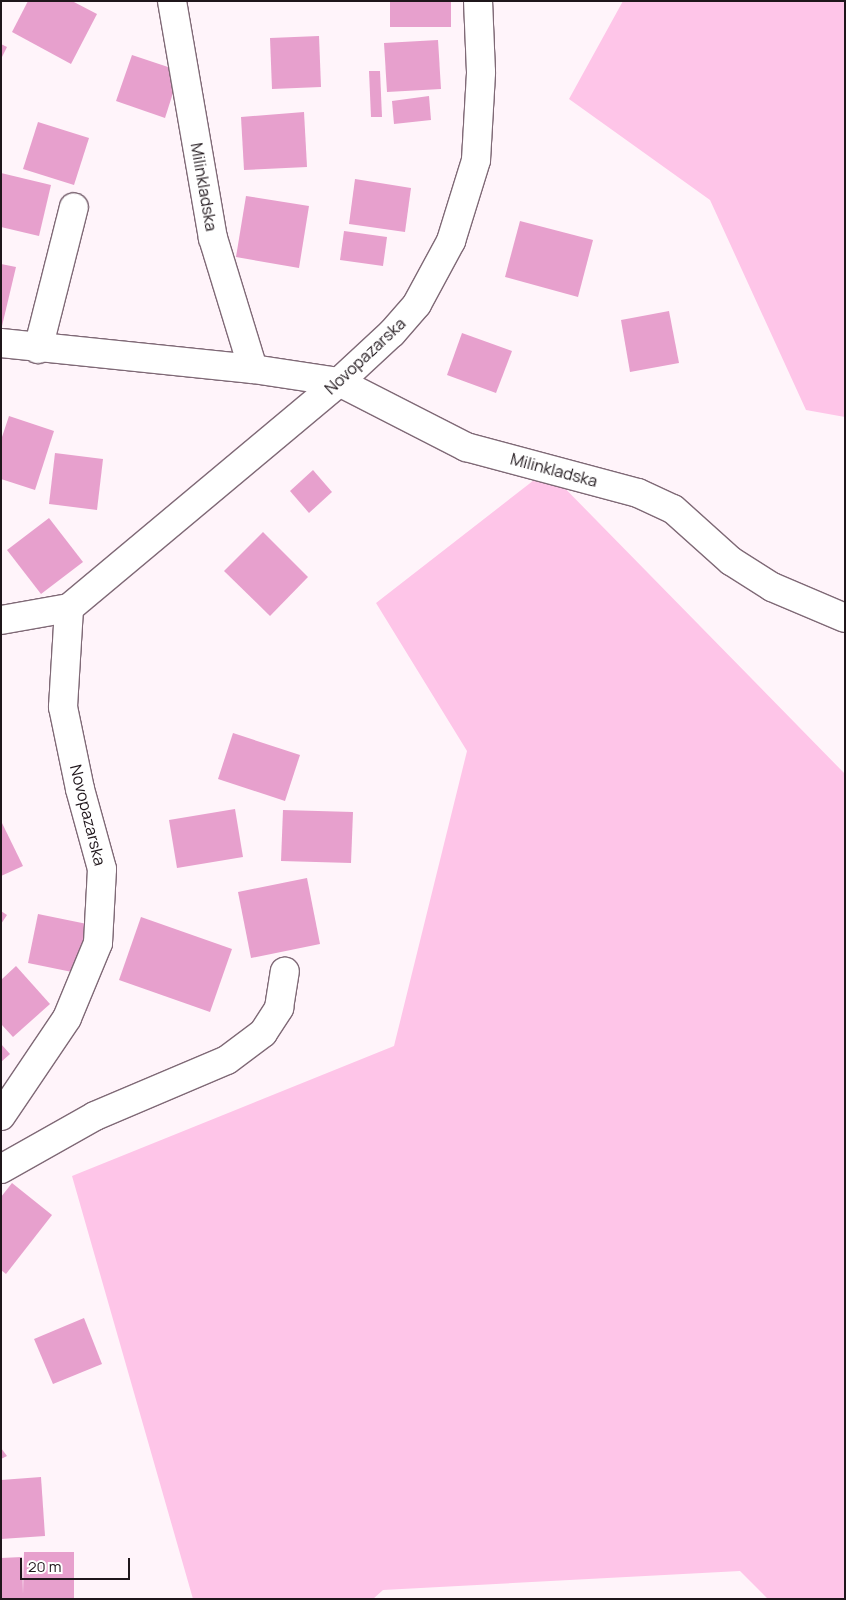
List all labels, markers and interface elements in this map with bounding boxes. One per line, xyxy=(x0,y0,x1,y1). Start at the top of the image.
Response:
street label: Milinkladska xyxy=(187,141,221,233)
street label: Novopazarska xyxy=(321,314,409,398)
street label: Milinkladska xyxy=(508,449,600,491)
street label: Novopazarska xyxy=(66,763,110,867)
scale bar xyxy=(22,1548,132,1580)
text: 20 m xyxy=(28,1556,61,1577)

